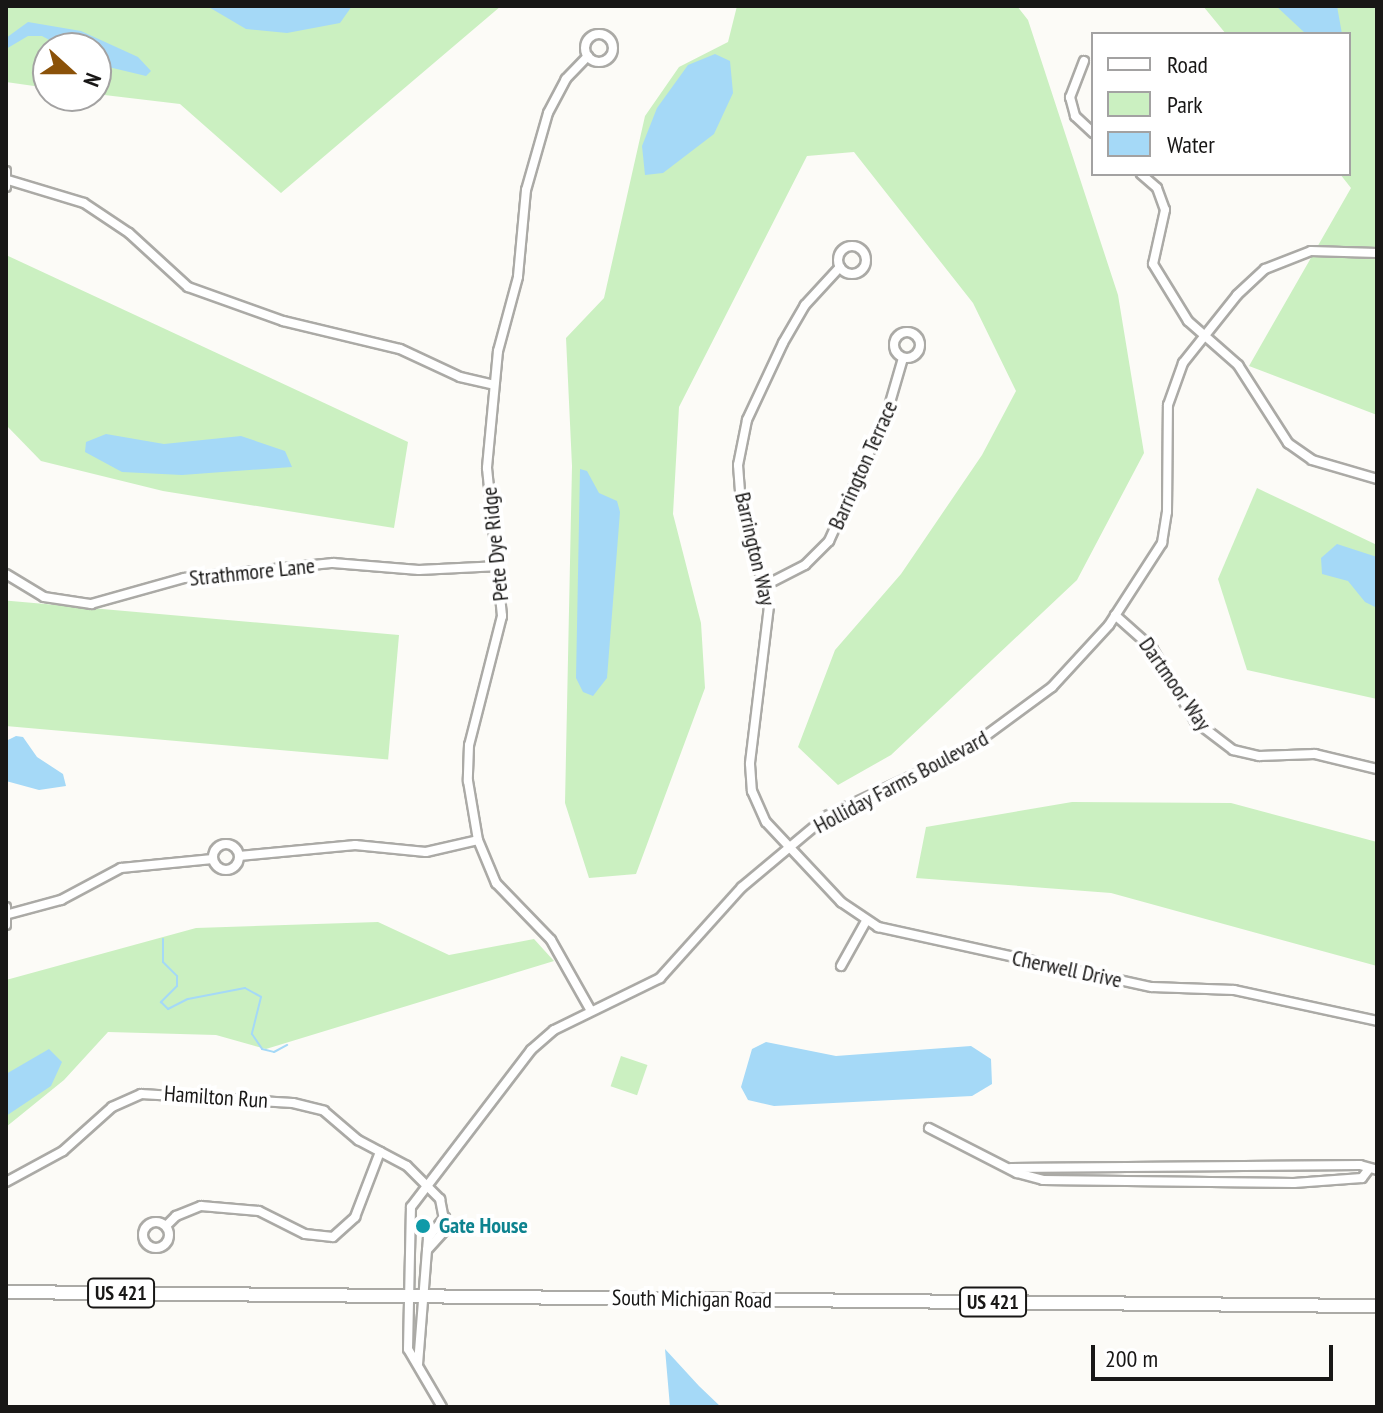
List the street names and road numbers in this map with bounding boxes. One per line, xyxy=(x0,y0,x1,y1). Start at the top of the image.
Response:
street label: Barrington Terrace xyxy=(823,396,903,534)
street label: Pete Dye Ridge xyxy=(476,486,514,602)
street label: Barrington Way xyxy=(729,490,781,608)
street label: Strathmore Lane xyxy=(188,552,316,592)
street label: Dartmoor Way xyxy=(1133,632,1217,736)
street label: Holliday Farms Boulevard xyxy=(809,725,993,839)
street label: Cherwell Drive xyxy=(1010,944,1124,994)
street label: Hamilton Run xyxy=(163,1080,269,1114)
road number: US 421 xyxy=(87,1277,155,1309)
street label: South Michigan Road xyxy=(612,1284,772,1314)
road number: US 421 xyxy=(959,1286,1027,1318)

